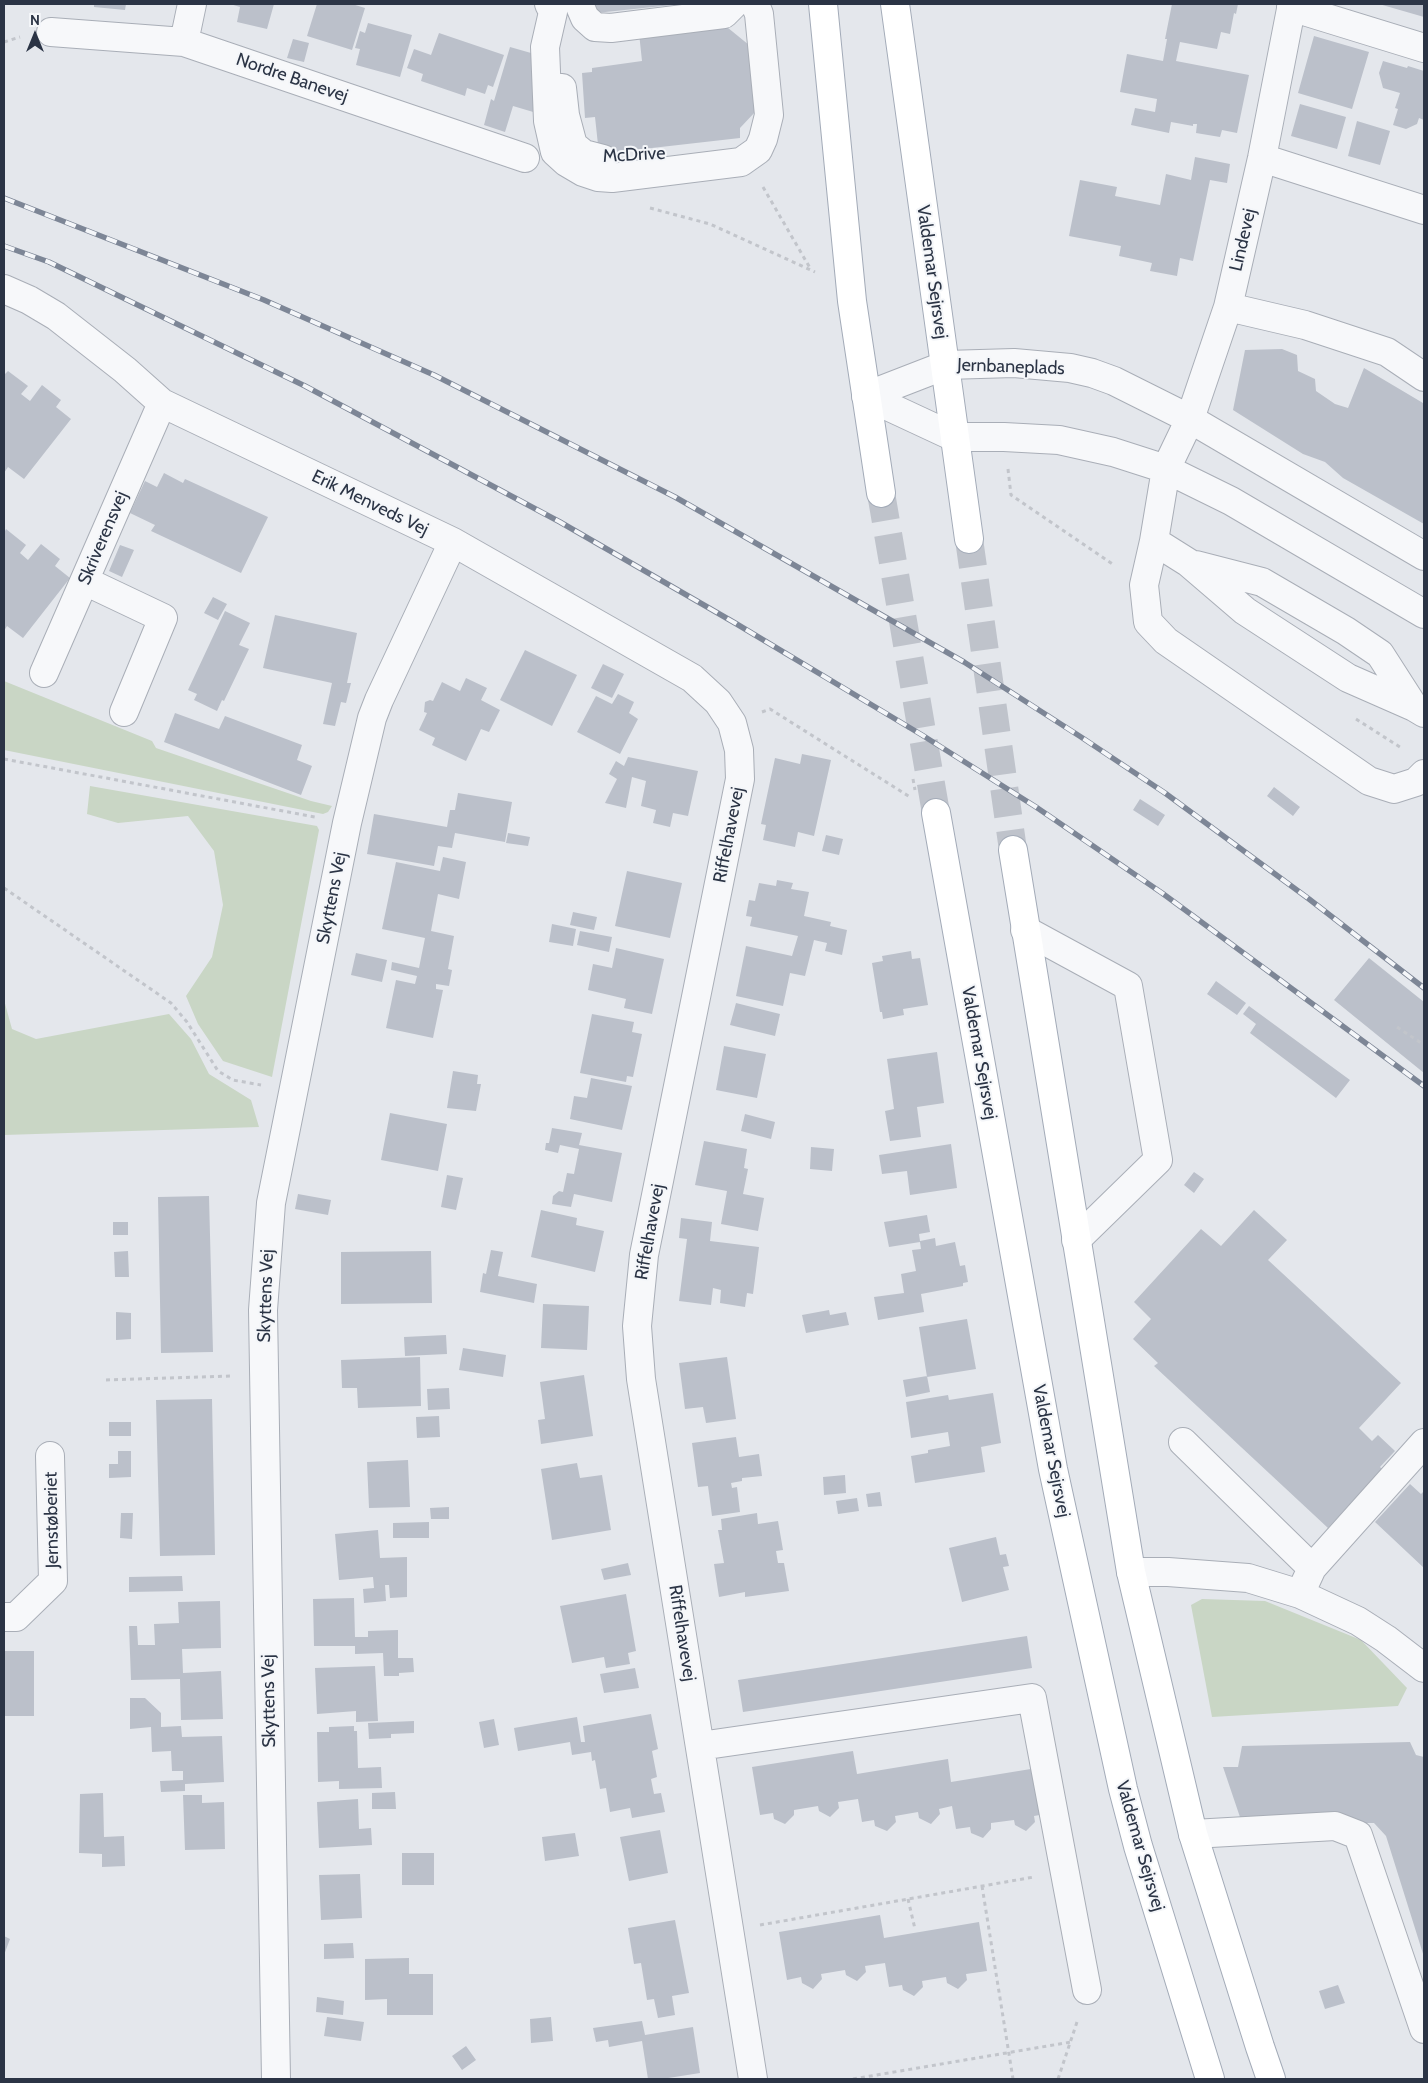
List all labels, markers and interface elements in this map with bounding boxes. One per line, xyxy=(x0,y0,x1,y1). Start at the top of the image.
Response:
north arrow xyxy=(10,10,60,60)
text: N xyxy=(30,11,40,29)
street label: Nordre Banevej xyxy=(233,49,351,107)
street label: McDrive xyxy=(602,143,666,167)
street label: Valdemar Sejrsvej xyxy=(912,204,952,340)
street label: Lindevej xyxy=(1225,207,1261,273)
street label: Jernbaneplads xyxy=(957,354,1065,380)
street label: Erik Menveds Vej xyxy=(308,465,432,541)
street label: Skriverensvej xyxy=(74,488,132,588)
street label: Riffelhavevej xyxy=(709,785,749,885)
street label: Skyttens Vej xyxy=(312,850,352,946)
street label: Valdemar Sejrsvej xyxy=(957,985,1001,1121)
street label: Riffelhavevej xyxy=(631,1182,669,1282)
street label: Skyttens Vej xyxy=(254,1249,278,1343)
street label: Valdemar Sejrsvej xyxy=(1028,1383,1074,1519)
street label: Jernstøberiet xyxy=(40,1471,64,1569)
street label: Riffelhavevej xyxy=(664,1583,700,1683)
street label: Skyttens Vej xyxy=(257,1654,281,1748)
street label: Valdemar Sejrsvej xyxy=(1111,1778,1169,1914)

